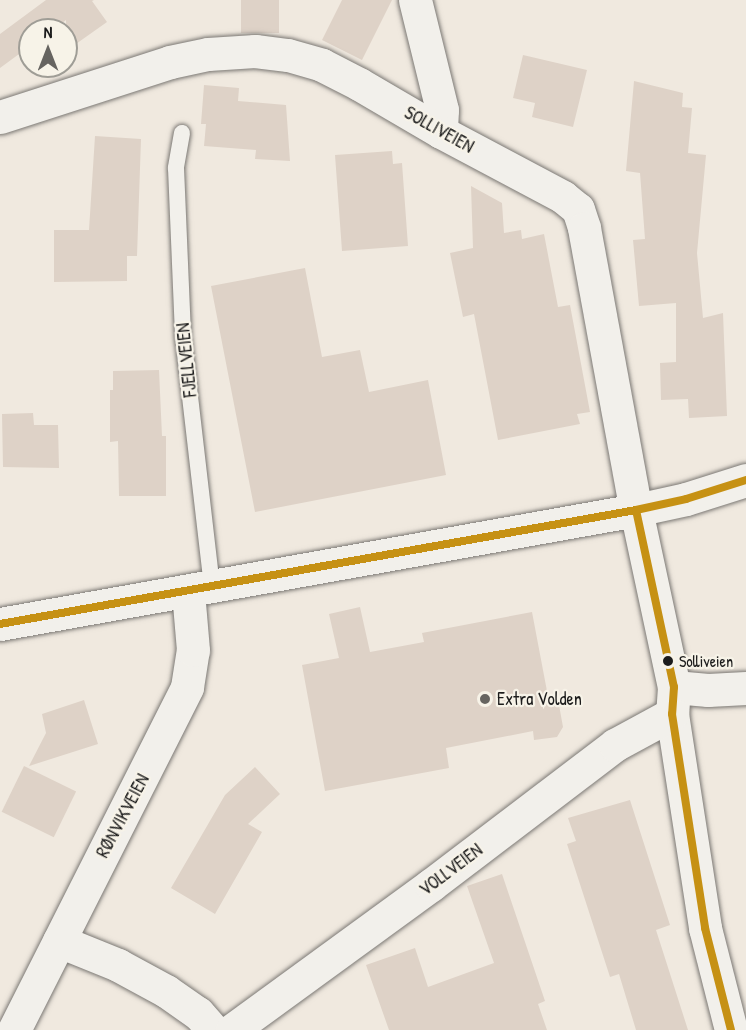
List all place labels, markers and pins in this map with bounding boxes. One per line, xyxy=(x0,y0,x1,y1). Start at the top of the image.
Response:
place label: Solliveien xyxy=(679,651,733,671)
marker: Solliveien xyxy=(662,655,674,667)
place label: Extra Volden xyxy=(497,688,582,710)
marker: Extra Volden xyxy=(478,692,492,706)

